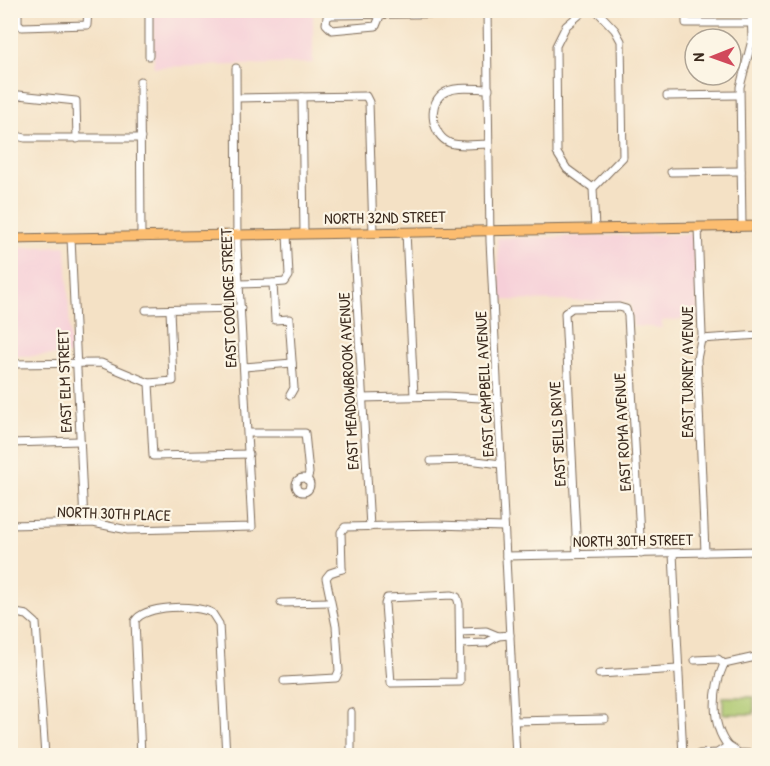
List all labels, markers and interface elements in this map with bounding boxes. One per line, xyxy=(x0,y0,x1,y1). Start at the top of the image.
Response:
north arrow xyxy=(683,27,743,87)
text: N xyxy=(687,52,709,62)
street label: NORTH 32ND STREET xyxy=(324,205,446,229)
street label: EAST COOLIDGE STREET xyxy=(215,227,241,368)
street label: EAST MEADOWBROOK AVENUE xyxy=(332,292,364,470)
street label: EAST TURNEY AVENUE xyxy=(676,306,698,438)
street label: EAST CAMPBELL AVENUE xyxy=(469,310,499,458)
street label: EAST ELM STREET xyxy=(51,328,77,433)
street label: EAST ROMA AVENUE xyxy=(608,372,636,492)
street label: EAST SELLS DRIVE xyxy=(543,381,571,487)
street label: NORTH 30TH PLACE xyxy=(57,500,171,526)
street label: NORTH 30TH STREET xyxy=(573,528,694,552)

